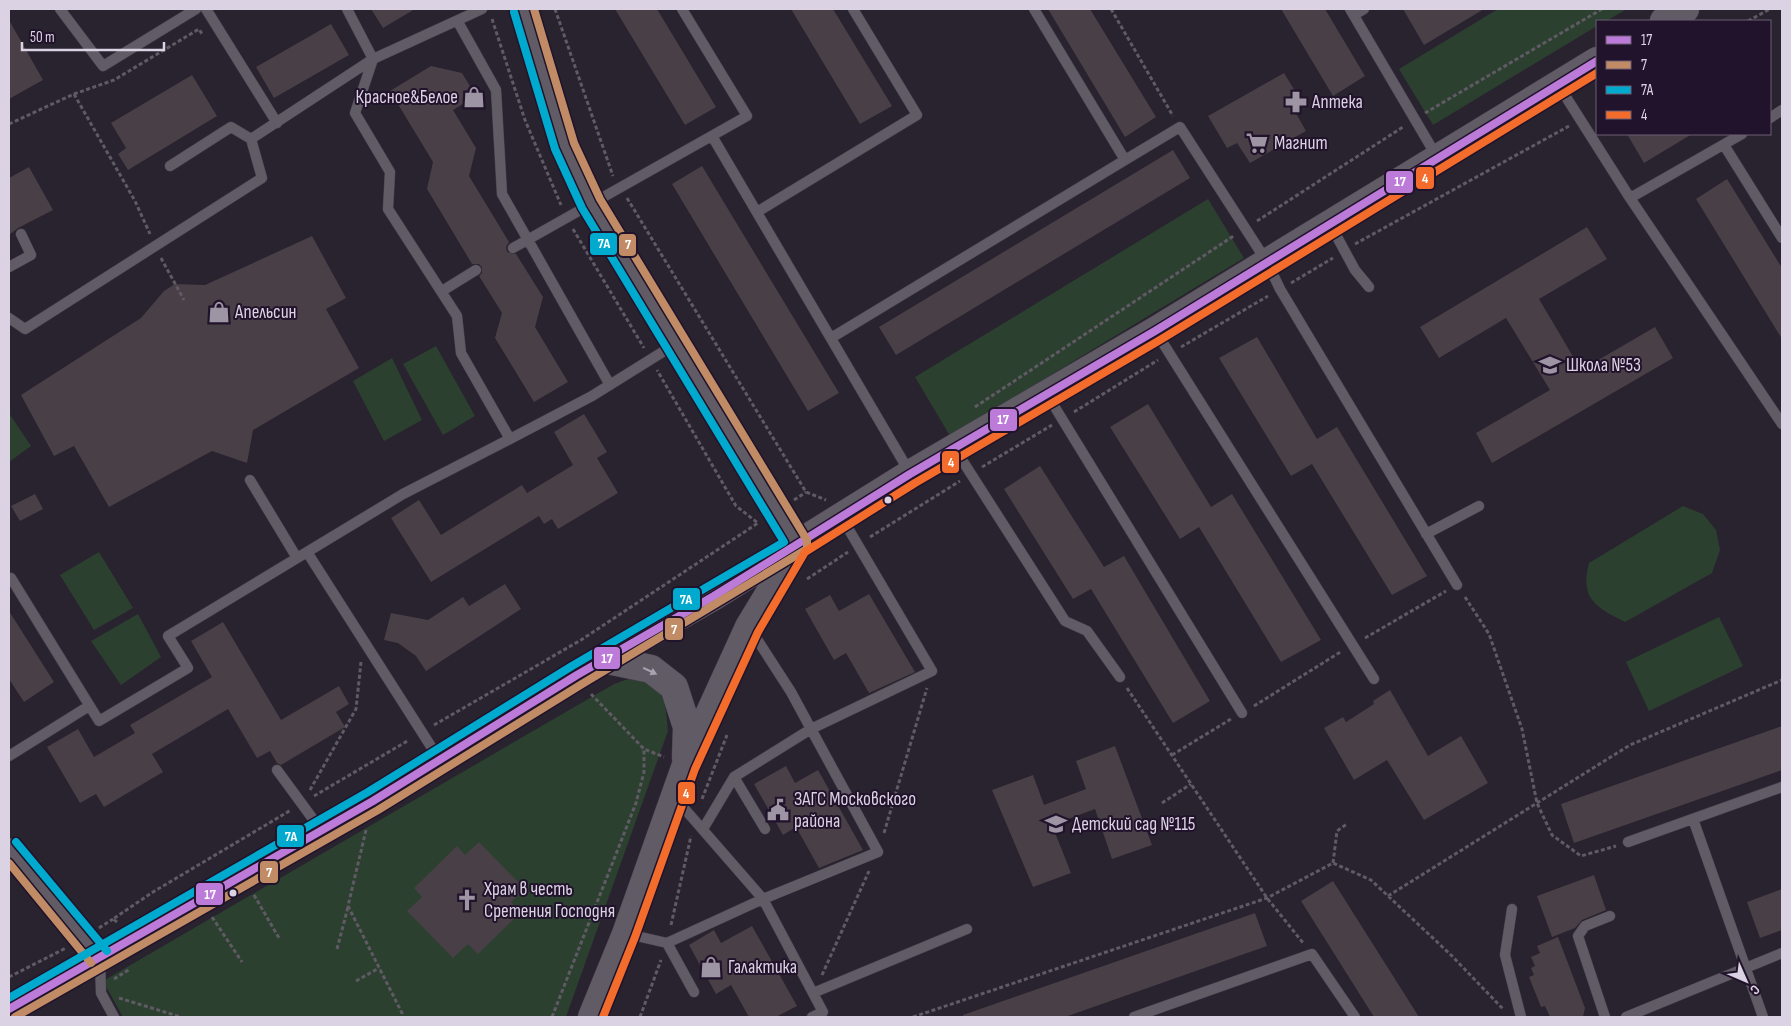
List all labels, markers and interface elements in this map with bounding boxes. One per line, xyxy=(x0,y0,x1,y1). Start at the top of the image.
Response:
scale bar xyxy=(22,20,165,52)
legend xyxy=(1596,20,1771,135)
text: 50 m xyxy=(30,28,55,47)
text: 17 xyxy=(1641,31,1652,50)
text: 7 xyxy=(1641,56,1647,75)
text: 7А xyxy=(1641,81,1654,100)
shop icon: Красное&Белое xyxy=(461,84,487,110)
place label: Красное&Белое xyxy=(356,86,458,109)
pharmacy icon: Аптека xyxy=(1283,89,1309,115)
place label: Аптека xyxy=(1311,91,1363,114)
text: 4 xyxy=(1641,106,1647,125)
supermarket icon: Магнит xyxy=(1244,130,1270,156)
place label: Магнит xyxy=(1274,132,1328,155)
line badge: 4 xyxy=(1415,166,1435,190)
line badge: 17 xyxy=(1385,170,1414,194)
text: 4 xyxy=(1422,170,1429,187)
text: 17 xyxy=(1394,173,1407,190)
line badge: 7А xyxy=(589,232,618,256)
line badge: 7 xyxy=(618,233,637,257)
text: 7А xyxy=(598,235,611,252)
text: 7 xyxy=(625,236,632,253)
shop icon: Апельсин xyxy=(206,299,232,325)
place label: Апельсин xyxy=(234,301,297,324)
school or university icon: Школа №53 xyxy=(1537,352,1563,378)
place label: Школа №53 xyxy=(1566,354,1641,377)
line badge: 17 xyxy=(989,408,1018,432)
text: 17 xyxy=(997,411,1010,428)
line badge: 4 xyxy=(941,450,960,474)
text: 4 xyxy=(948,454,955,471)
unlabelled marker xyxy=(883,495,893,505)
line badge: 7А xyxy=(672,587,701,611)
text: 7А xyxy=(680,591,693,608)
line badge: 7 xyxy=(664,617,684,641)
text: 7 xyxy=(671,621,678,638)
line badge: 17 xyxy=(593,646,621,670)
text: 17 xyxy=(601,650,614,667)
one-way arrow xyxy=(642,666,657,675)
line badge: 4 xyxy=(677,781,696,805)
text: 4 xyxy=(683,785,690,802)
place label: ЗАГС Московского района xyxy=(794,788,916,833)
public building icon: ЗАГС Московского района xyxy=(765,797,791,823)
school or university icon: Детский сад №115 xyxy=(1043,811,1069,837)
place label: Детский сад №115 xyxy=(1072,813,1195,836)
line badge: 7А xyxy=(276,824,305,848)
text: 7А xyxy=(285,828,298,845)
line badge: 7 xyxy=(259,860,279,884)
text: 7 xyxy=(266,864,273,881)
place label: Храм в честь Сретения Господня xyxy=(483,878,615,923)
line badge: 17 xyxy=(195,882,224,906)
text: 17 xyxy=(204,886,217,903)
church icon: Храм в честь Сретения Господня xyxy=(454,887,480,913)
unlabelled marker xyxy=(228,888,238,898)
shop icon: Галактика xyxy=(698,954,724,980)
place label: Галактика xyxy=(728,956,797,979)
north arrow xyxy=(1721,956,1771,1006)
text: С xyxy=(1746,981,1763,998)

